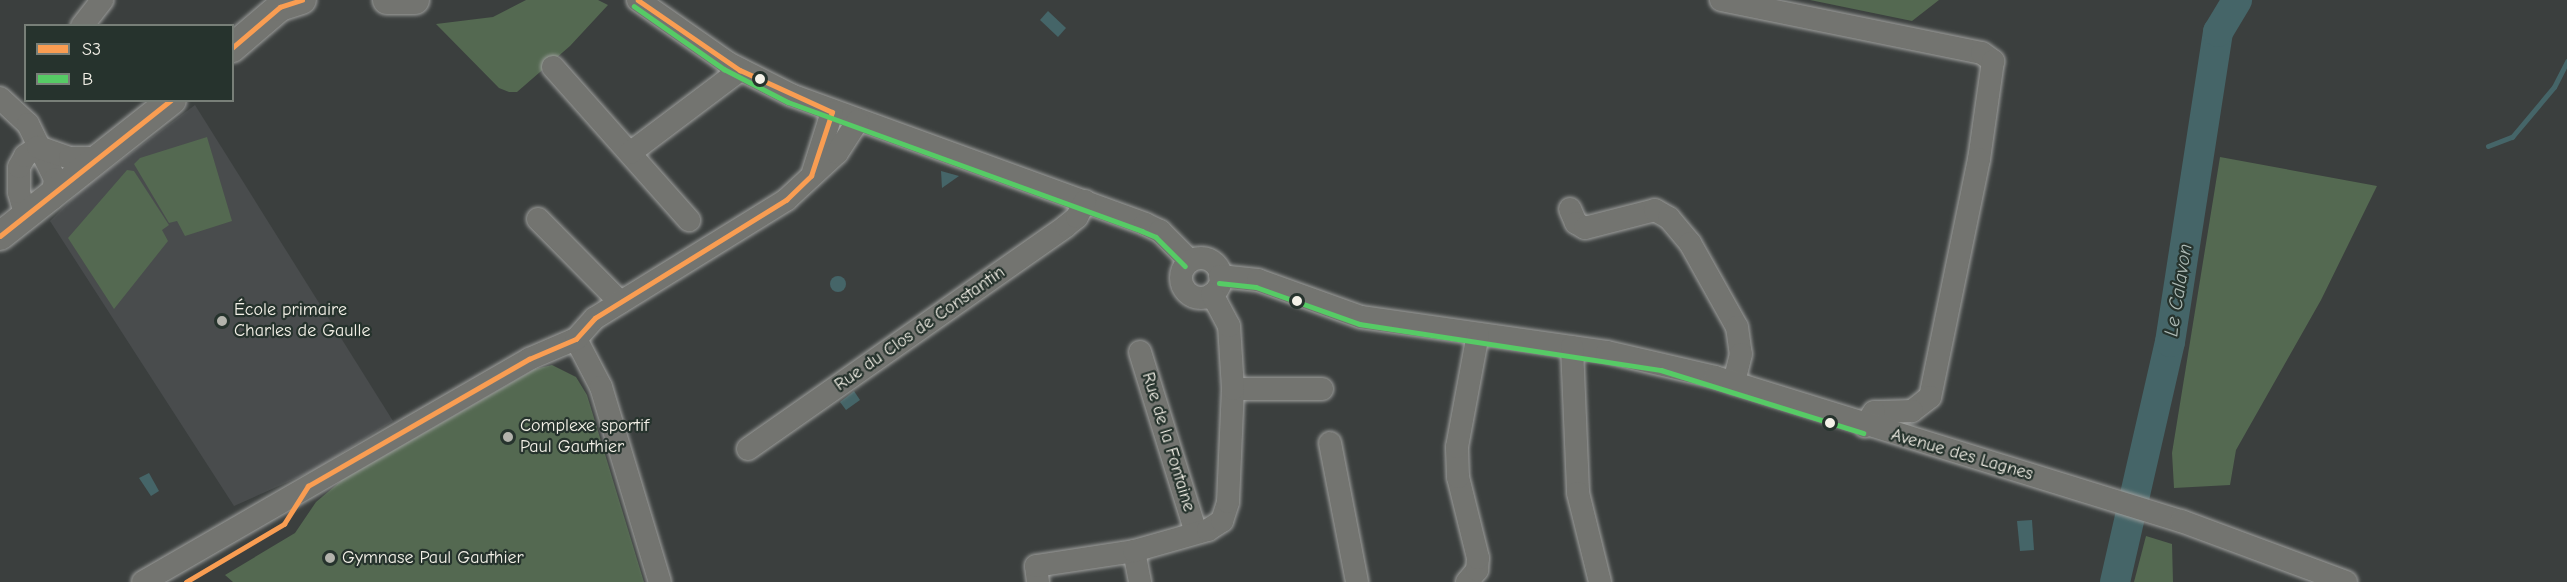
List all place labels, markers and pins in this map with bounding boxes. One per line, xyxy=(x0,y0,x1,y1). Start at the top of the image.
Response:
unlabelled marker xyxy=(754,73,766,85)
unlabelled marker xyxy=(1291,295,1303,307)
place label: École primaire Charles de Gaulle xyxy=(234,300,370,342)
marker: École primaire Charles de Gaulle xyxy=(215,314,229,328)
place label: Complexe sportif Paul Gauthier xyxy=(520,416,649,458)
unlabelled marker xyxy=(1824,417,1836,429)
marker: Complexe sportif Paul Gauthier xyxy=(501,430,515,444)
place label: Gymnase Paul Gauthier xyxy=(342,547,524,569)
marker: Gymnase Paul Gauthier xyxy=(323,551,337,565)

